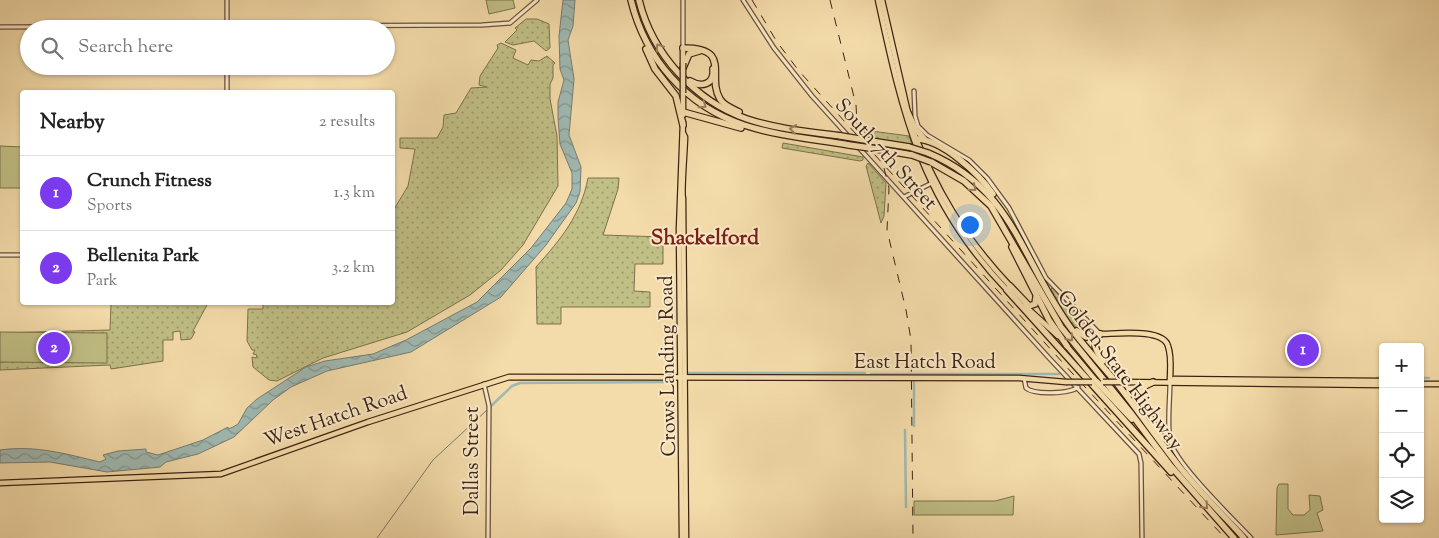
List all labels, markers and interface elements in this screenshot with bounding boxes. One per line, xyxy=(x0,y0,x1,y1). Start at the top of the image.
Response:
search box xyxy=(20,20,395,75)
icon: search xyxy=(38,34,66,62)
text: Search here xyxy=(78,34,173,61)
one-way arrow xyxy=(656,44,665,53)
street label: South 7th Street xyxy=(827,93,943,217)
one-way arrow xyxy=(697,99,707,108)
text: Nearby xyxy=(40,108,105,138)
text: 2 results xyxy=(319,111,375,134)
one-way arrow xyxy=(789,124,797,135)
text: Crunch Fitness xyxy=(87,168,212,195)
text: 1 xyxy=(53,182,59,205)
text: 1.3 km xyxy=(334,182,375,205)
one-way arrow xyxy=(967,182,976,191)
text: Sports xyxy=(87,195,132,218)
your location xyxy=(957,212,983,238)
district label: Shackelford xyxy=(651,224,759,254)
text: Bellenita Park xyxy=(87,243,199,270)
text: 2 xyxy=(52,257,60,280)
text: 3.2 km xyxy=(332,257,375,280)
text: Park xyxy=(87,270,118,293)
street label: Crows Landing Road xyxy=(653,275,685,457)
street label: Golden State Highway xyxy=(1049,285,1189,457)
pin: 2 xyxy=(38,329,70,367)
pin: 1 xyxy=(1287,331,1319,369)
one-way arrow xyxy=(1065,332,1073,341)
map controls xyxy=(1379,343,1424,523)
button: + xyxy=(1379,343,1424,388)
street label: East Hatch Road xyxy=(854,349,996,378)
street label: West Hatch Road xyxy=(260,380,412,456)
button: − xyxy=(1379,388,1424,433)
street label: Dallas Street xyxy=(459,406,488,516)
button: locate xyxy=(1379,433,1424,478)
button: layers xyxy=(1379,478,1424,523)
one-way arrow xyxy=(1199,500,1208,509)

